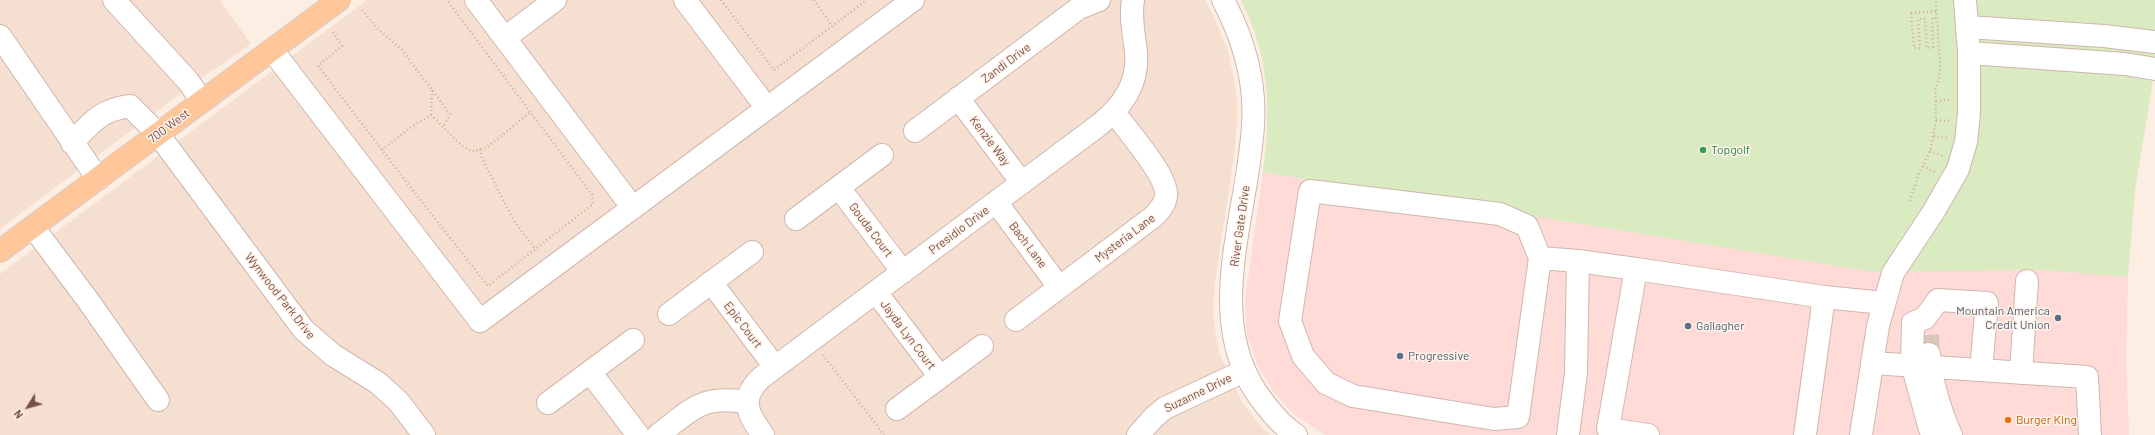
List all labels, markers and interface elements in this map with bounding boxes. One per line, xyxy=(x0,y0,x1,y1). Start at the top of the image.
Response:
street label: Zandi Drive xyxy=(979,40,1033,86)
street label: 700 West xyxy=(145,106,193,146)
street label: Kenzie Way xyxy=(967,113,1013,169)
place label: Topgolf xyxy=(1711,143,1750,157)
marker: Topgolf xyxy=(1698,145,1708,155)
street label: River Gate Drive xyxy=(1227,184,1253,268)
street label: Gouda Court xyxy=(846,200,896,260)
street label: Presidio Drive xyxy=(926,203,992,257)
street label: Mysteria Lane xyxy=(1092,211,1158,265)
street label: Bach Lane xyxy=(1006,219,1050,271)
street label: Wynwood Park Drive xyxy=(242,250,318,342)
street label: Jayda Lyn Court xyxy=(877,297,939,373)
street label: Epic Court xyxy=(721,299,765,351)
place label: Mountain America Credit Union xyxy=(1956,304,2050,332)
marker: Mountain America Credit Union xyxy=(2053,313,2063,323)
place label: Gallagher xyxy=(1696,319,1745,333)
marker: Gallagher xyxy=(1683,321,1693,331)
place label: Progressive xyxy=(1408,349,1469,363)
marker: Progressive xyxy=(1395,351,1405,361)
street label: Suzanne Drive xyxy=(1162,370,1234,416)
north arrow xyxy=(8,387,48,427)
text: N xyxy=(11,408,25,421)
place label: Burger King xyxy=(2016,413,2077,427)
marker: Burger King xyxy=(2003,415,2013,425)

